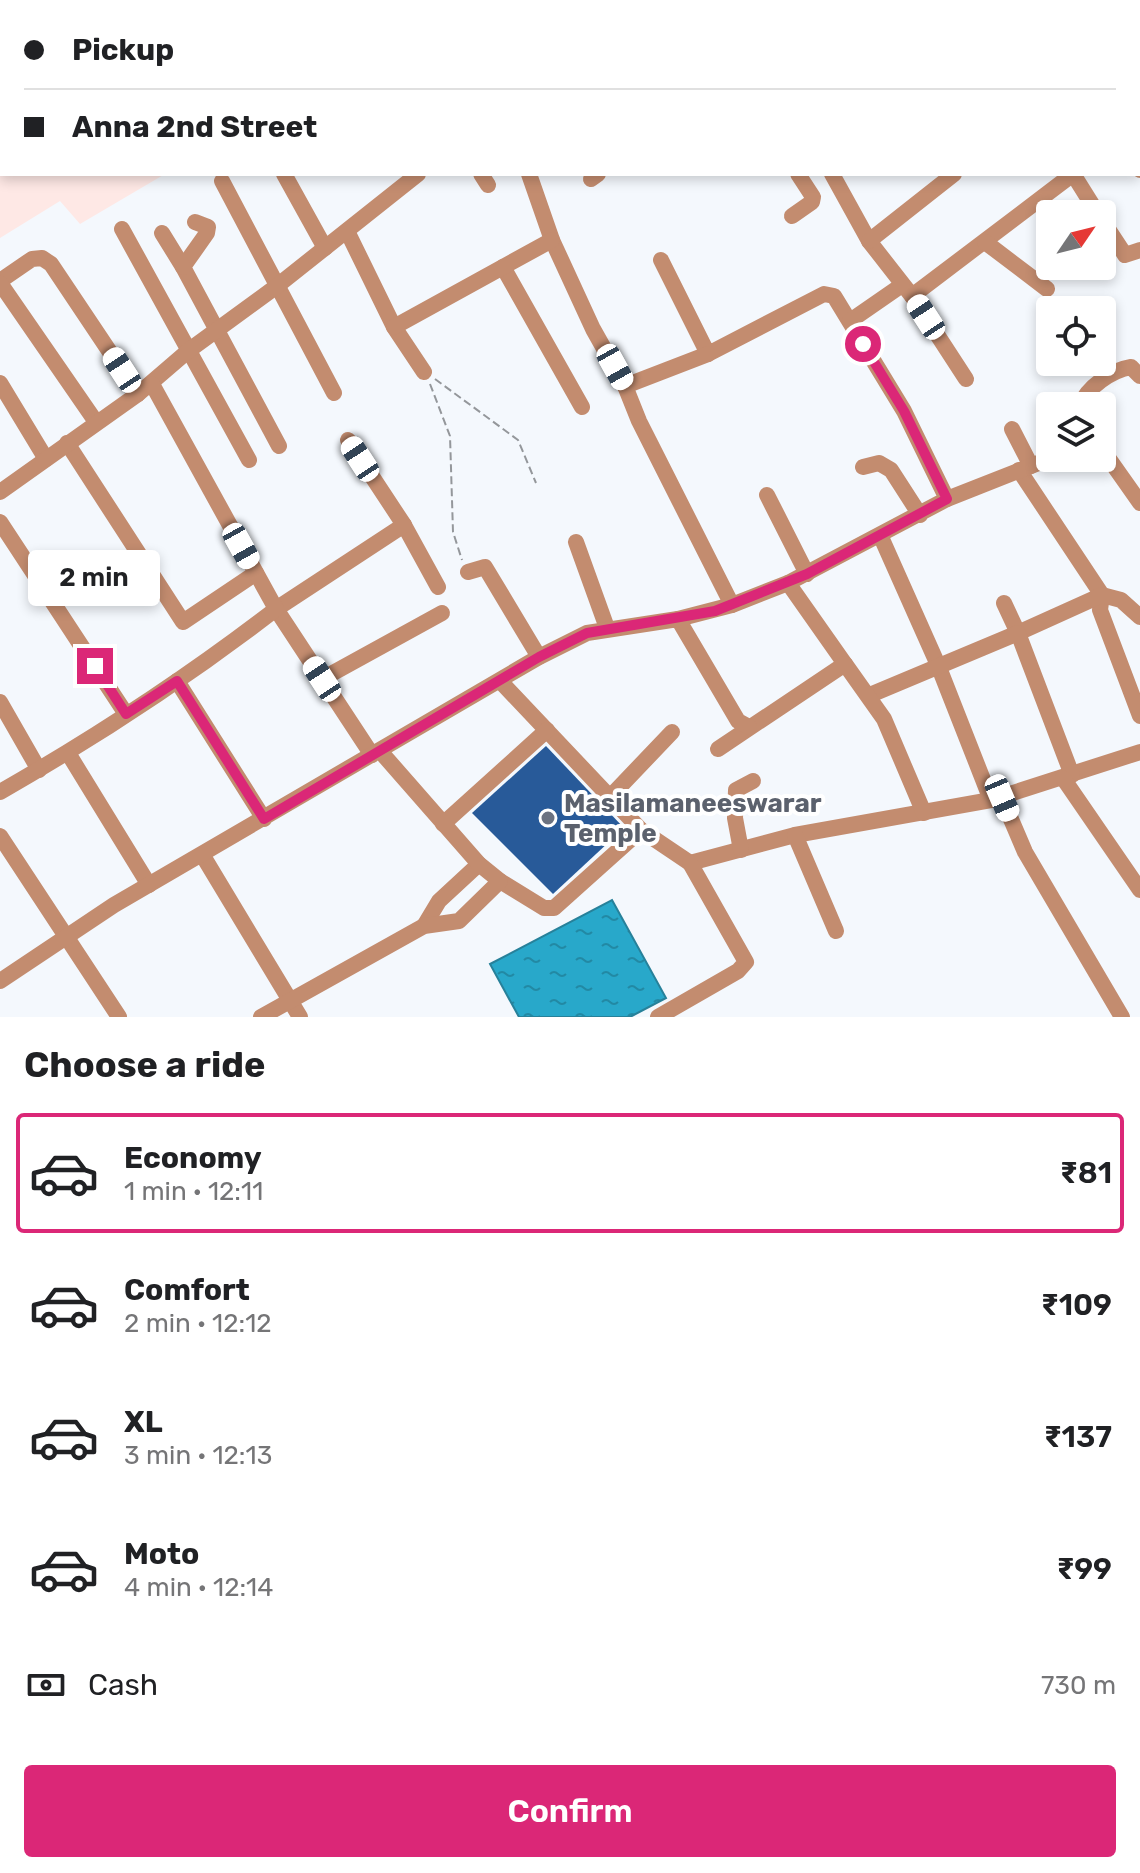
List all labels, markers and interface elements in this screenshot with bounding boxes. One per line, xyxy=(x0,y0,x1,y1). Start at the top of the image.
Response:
text: Pickup xyxy=(72,32,174,68)
text: Anna 2nd Street xyxy=(72,109,317,145)
north arrow xyxy=(1036,200,1116,280)
map controls xyxy=(1036,200,1116,472)
car xyxy=(903,290,949,344)
button: locate xyxy=(1036,296,1116,376)
route start xyxy=(845,326,881,362)
car xyxy=(593,340,637,394)
car xyxy=(99,343,145,397)
button: layers xyxy=(1036,392,1116,472)
car xyxy=(337,432,383,486)
car xyxy=(219,519,263,573)
callout: 2 min xyxy=(29,550,161,606)
text: 2 min xyxy=(59,562,129,593)
route end xyxy=(77,648,113,684)
car xyxy=(299,652,345,706)
car xyxy=(982,771,1022,825)
place label: Masilamaneeswarar Temple xyxy=(564,788,822,849)
marker: Masilamaneeswarar Temple xyxy=(539,809,557,827)
text: Choose a ride xyxy=(24,1043,265,1086)
icon: car xyxy=(28,1137,100,1209)
text: Economy xyxy=(124,1140,262,1176)
text: ₹81 xyxy=(1060,1155,1112,1191)
text: 1 min · 12:11 xyxy=(124,1176,263,1207)
icon: car xyxy=(28,1269,100,1341)
text: Comfort xyxy=(124,1272,250,1308)
text: ₹109 xyxy=(1041,1287,1112,1323)
text: 2 min · 12:12 xyxy=(124,1308,272,1339)
icon: car xyxy=(28,1401,100,1473)
text: XL xyxy=(124,1404,163,1440)
text: ₹137 xyxy=(1044,1419,1112,1455)
text: 3 min · 12:13 xyxy=(124,1440,272,1471)
icon: car xyxy=(28,1533,100,1605)
text: Moto xyxy=(124,1536,199,1572)
text: ₹99 xyxy=(1056,1551,1112,1587)
text: 4 min · 12:14 xyxy=(124,1572,273,1603)
icon: cash xyxy=(24,1663,68,1707)
text: Cash xyxy=(88,1667,158,1703)
text: 730 m xyxy=(1041,1670,1116,1701)
button: Confirm xyxy=(24,1765,1116,1857)

